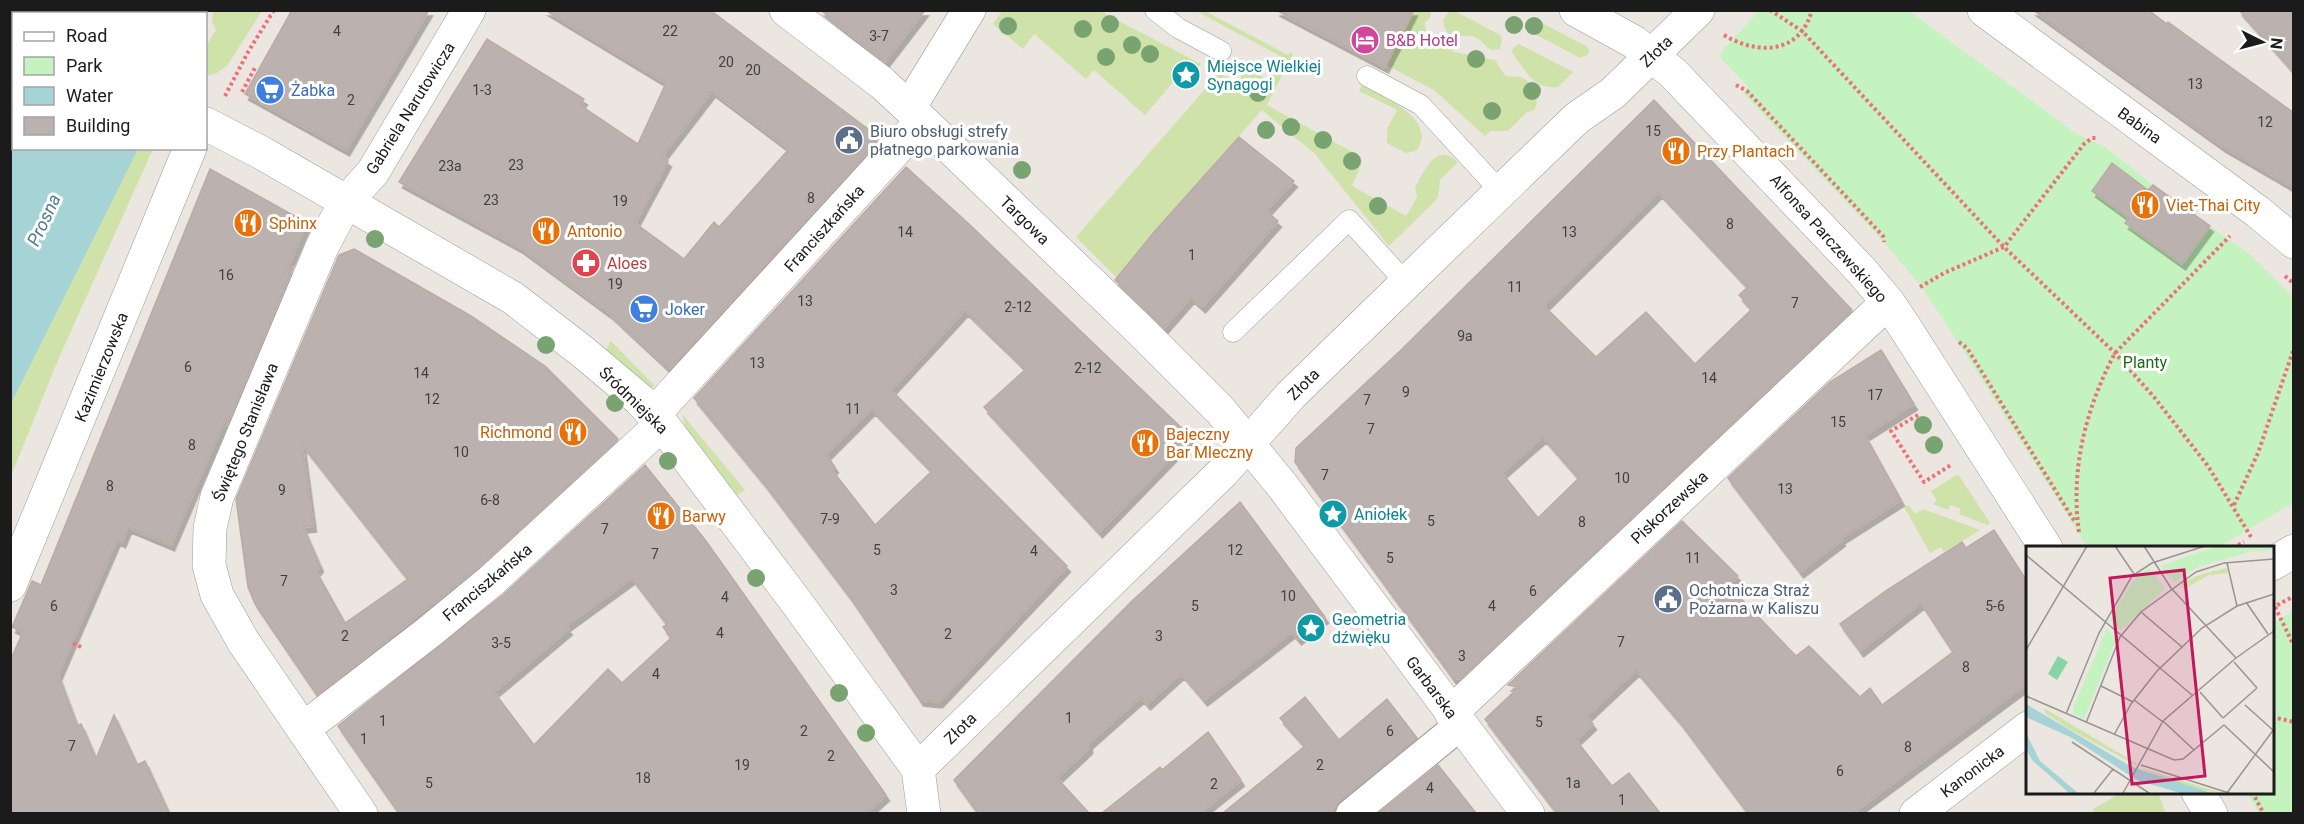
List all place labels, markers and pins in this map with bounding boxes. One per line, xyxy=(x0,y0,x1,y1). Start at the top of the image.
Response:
hotel icon: B&B Hotel xyxy=(1349,24,1381,56)
place label: B&B Hotel xyxy=(1386,31,1458,50)
place label: Miejsce Wielkiej Synagogi xyxy=(1207,57,1321,94)
place icon: Miejsce Wielkiej Synagogi xyxy=(1170,59,1202,91)
supermarket icon: Żabka xyxy=(254,74,286,106)
place label: Żabka xyxy=(291,81,335,100)
place label: Biuro obsługi strefy płatnego parkowania xyxy=(870,122,1019,159)
public building icon: Biuro obsługi strefy płatnego parkowania xyxy=(833,124,865,156)
restaurant icon: Przy Plantach xyxy=(1660,135,1692,167)
place label: Przy Plantach xyxy=(1697,142,1795,161)
restaurant icon: Viet-Thai City xyxy=(2129,189,2161,221)
place label: Viet-Thai City xyxy=(2166,196,2261,215)
restaurant icon: Sphinx xyxy=(232,207,264,239)
place label: Sphinx xyxy=(269,214,317,233)
restaurant icon: Antonio xyxy=(530,215,562,247)
place label: Antonio xyxy=(567,222,622,241)
pharmacy icon: Aloes xyxy=(570,247,602,279)
place label: Aloes xyxy=(607,254,647,273)
supermarket icon: Joker xyxy=(628,293,660,325)
place label: Joker xyxy=(665,300,705,319)
restaurant icon: Richmond xyxy=(557,416,589,448)
place label: Richmond xyxy=(480,423,552,442)
place label: Bajeczny Bar Mleczny xyxy=(1166,425,1254,462)
restaurant icon: Bajeczny Bar Mleczny xyxy=(1129,427,1161,459)
place icon: Aniołek xyxy=(1317,498,1349,530)
restaurant icon: Barwy xyxy=(645,500,677,532)
place label: Aniołek xyxy=(1354,505,1408,524)
place label: Barwy xyxy=(682,507,726,526)
place label: Ochotnicza Straż Pożarna w Kaliszu xyxy=(1689,581,1819,618)
public building icon: Ochotnicza Straż Pożarna w Kaliszu xyxy=(1652,583,1684,615)
place label: Geometria dźwięku xyxy=(1332,610,1406,647)
place icon: Geometria dźwięku xyxy=(1295,612,1327,644)

